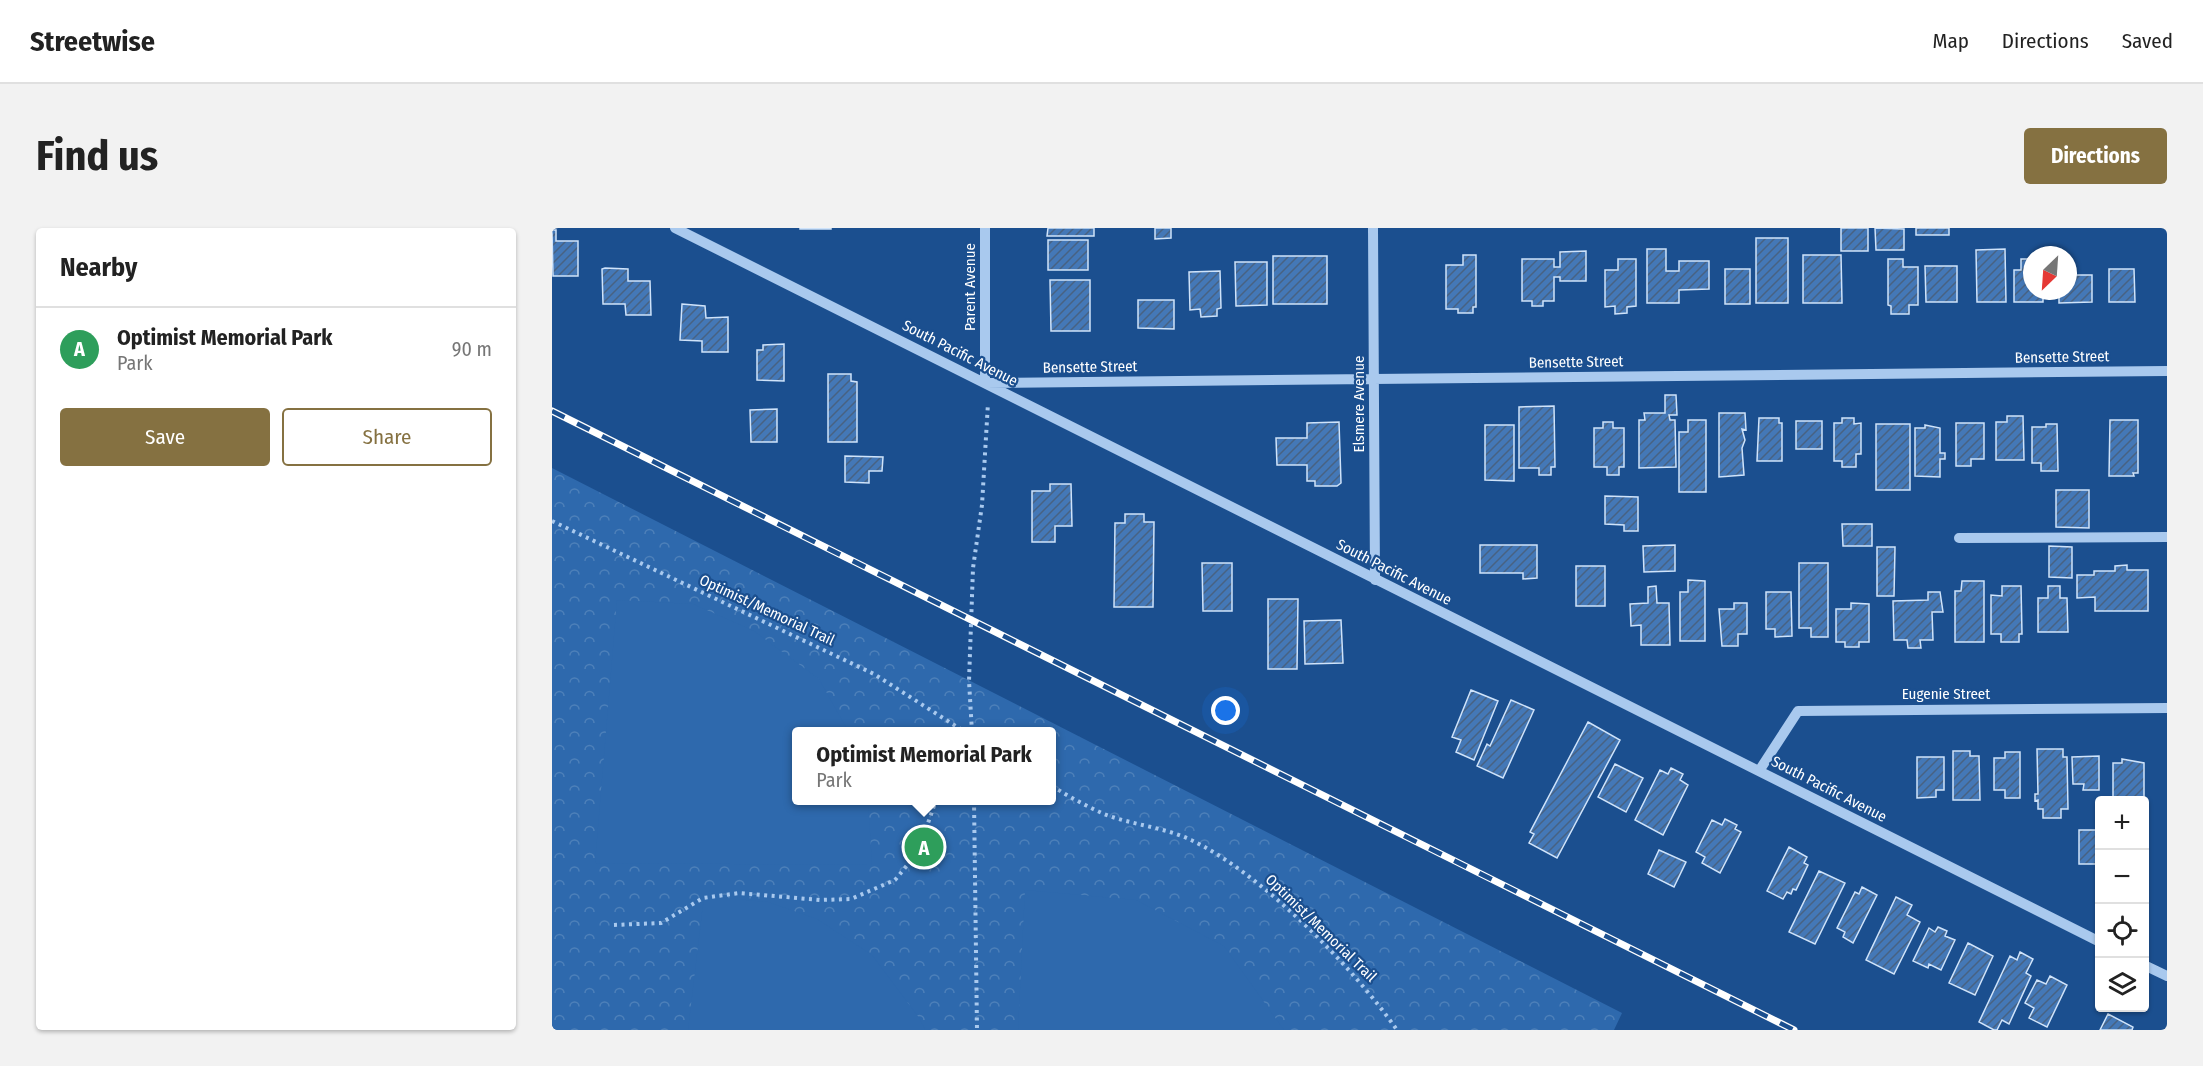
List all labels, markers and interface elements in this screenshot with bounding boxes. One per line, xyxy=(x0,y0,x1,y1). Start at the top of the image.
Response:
text: Streetwise xyxy=(30,25,155,58)
text: Map xyxy=(1932,28,1969,54)
text: Directions xyxy=(2002,28,2089,54)
text: Saved xyxy=(2122,28,2173,54)
button: Directions xyxy=(2024,128,2167,184)
text: Find us xyxy=(36,131,158,181)
street label: Parent Avenue xyxy=(961,243,979,331)
north arrow xyxy=(2023,246,2077,300)
text: Nearby xyxy=(60,252,137,283)
street label: South Pacific Avenue xyxy=(899,316,1021,390)
text: Optimist Memorial Park xyxy=(117,324,332,351)
text: A xyxy=(74,337,85,361)
text: 90 m xyxy=(452,337,492,361)
street label: Bensette Street xyxy=(2014,347,2110,367)
text: Park xyxy=(117,351,153,375)
street label: Bensette Street xyxy=(1528,352,1624,372)
street label: Elsmere Avenue xyxy=(1350,355,1368,453)
street label: Bensette Street xyxy=(1042,357,1138,377)
button: Save xyxy=(60,408,270,466)
button: Share xyxy=(282,408,492,466)
street label: South Pacific Avenue xyxy=(1333,535,1455,609)
street label: Optimist/Memorial Trail xyxy=(696,571,838,649)
street label: Eugenie Street xyxy=(1902,685,1990,703)
your location xyxy=(1211,696,1240,725)
popup xyxy=(792,727,1056,805)
text: Optimist Memorial Park xyxy=(816,741,1032,768)
street label: South Pacific Avenue xyxy=(1768,752,1890,826)
text: Park xyxy=(816,768,852,792)
map controls xyxy=(2095,796,2149,1012)
button: + xyxy=(2095,796,2149,850)
pin: A xyxy=(904,824,944,870)
button: − xyxy=(2095,850,2149,904)
street label: Optimist/Memorial Trail xyxy=(1262,870,1380,986)
button: locate xyxy=(2095,904,2149,958)
button: layers xyxy=(2095,958,2149,1012)

